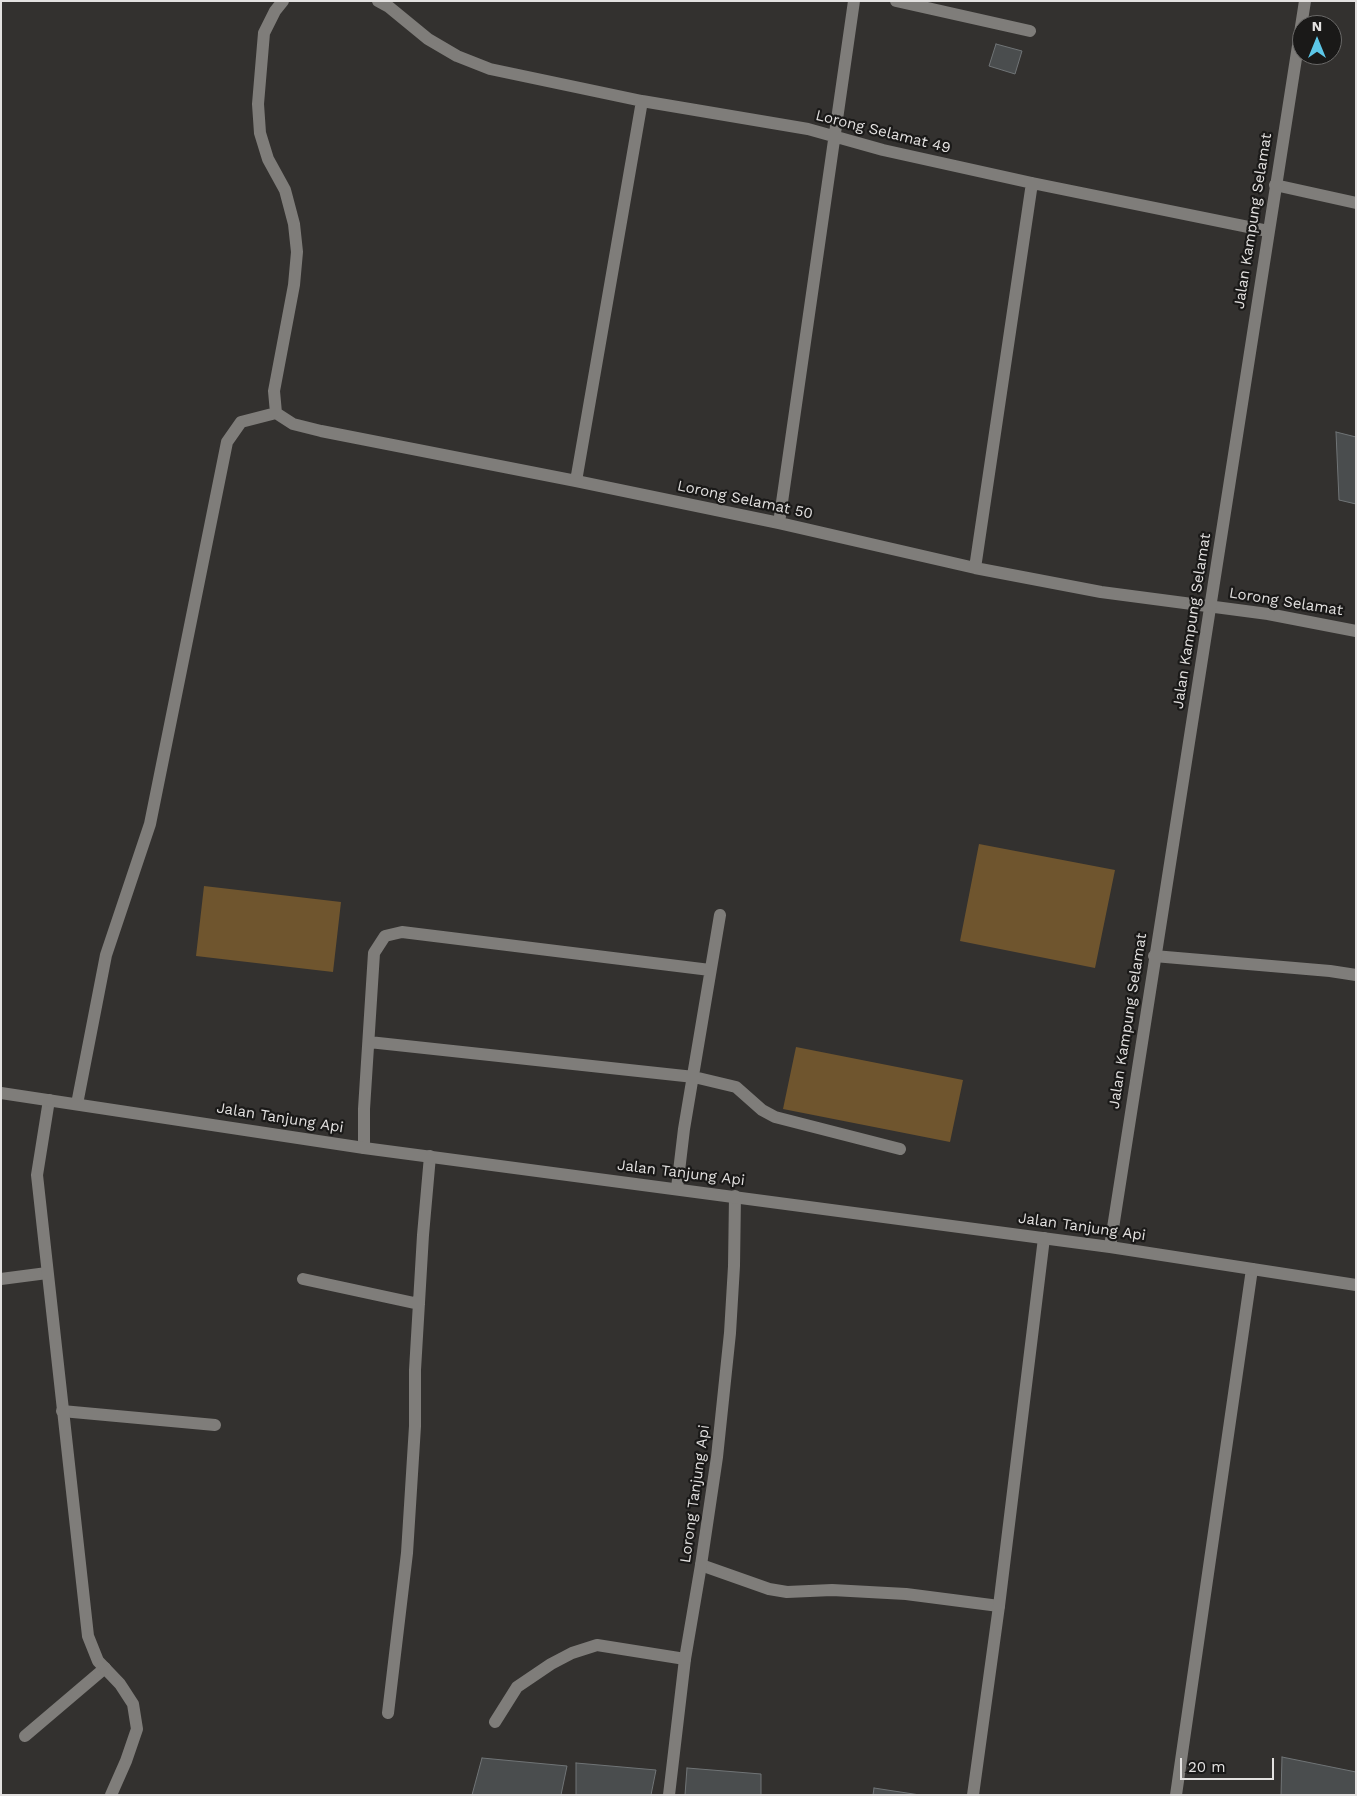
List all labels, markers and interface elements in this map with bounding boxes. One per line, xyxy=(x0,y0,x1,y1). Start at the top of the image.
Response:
north arrow xyxy=(1292,15,1342,65)
text: N xyxy=(1312,18,1322,34)
street label: Lorong Selamat 49 xyxy=(814,106,952,158)
street label: Jalan Kampung Selamat xyxy=(1230,132,1276,310)
street label: Lorong Selamat 50 xyxy=(675,477,815,523)
street label: Jalan Kampung Selamat xyxy=(1169,532,1215,710)
street label: Lorong Selamat xyxy=(1228,584,1344,620)
street label: Jalan Kampung Selamat xyxy=(1105,932,1151,1110)
street label: Jalan Tanjung Api xyxy=(215,1099,345,1137)
street label: Jalan Tanjung Api xyxy=(616,1156,746,1190)
street label: Jalan Tanjung Api xyxy=(1017,1209,1147,1245)
street label: Lorong Tanjung Api xyxy=(676,1424,714,1564)
scale bar xyxy=(1182,1748,1276,1780)
text: 20 m xyxy=(1188,1758,1226,1776)

